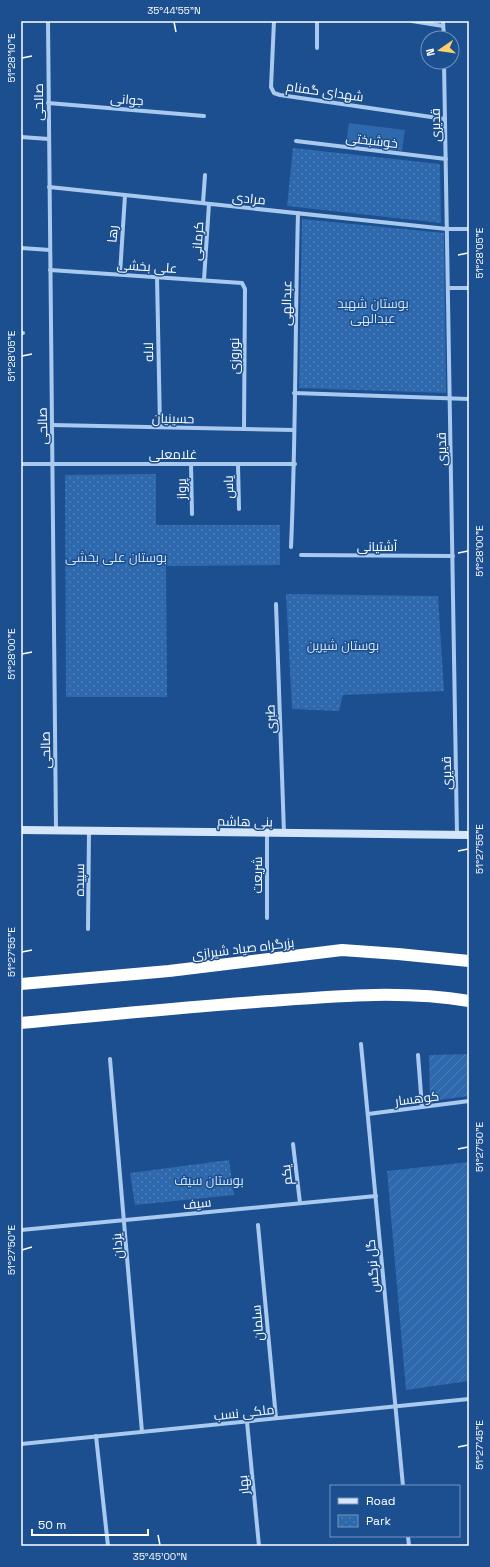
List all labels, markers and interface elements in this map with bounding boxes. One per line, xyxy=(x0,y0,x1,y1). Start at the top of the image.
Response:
text: 35°44'55"N xyxy=(147,4,201,17)
north arrow xyxy=(420,30,460,70)
text: 51°28'10"E xyxy=(5,33,18,83)
text: N xyxy=(423,47,438,57)
street label: شهدای گمنام xyxy=(285,78,365,106)
street label: صالحی xyxy=(30,83,47,121)
street label: جوانی xyxy=(110,90,144,109)
street label: قدیری xyxy=(427,108,444,142)
street label: خوشبختی xyxy=(345,129,399,152)
street label: مرادی xyxy=(231,188,267,209)
street label: کرمانی xyxy=(188,221,207,261)
street label: رها xyxy=(103,225,122,243)
text: 51°28'05"E xyxy=(473,227,486,278)
street label: علی بخشی xyxy=(116,256,178,277)
street label: عبدالهی xyxy=(278,280,295,326)
park label: بوستان شهید عبدالهی xyxy=(337,295,409,327)
text: 51°28'05"E xyxy=(5,330,18,381)
street label: نوروزی xyxy=(226,338,243,374)
street label: لاله xyxy=(140,342,157,362)
street label: صالحی xyxy=(34,407,51,445)
street label: حسینیان xyxy=(152,410,194,427)
street label: قدیری xyxy=(433,432,450,466)
street label: غلامعلی xyxy=(149,446,197,463)
street label: یاس xyxy=(220,475,237,499)
street label: پرواز xyxy=(173,478,191,501)
text: 51°28'00"E xyxy=(473,525,486,577)
street label: آشتیانی xyxy=(357,538,398,555)
park label: بوستان علی بخشی xyxy=(65,549,167,566)
text: 51°28'00"E xyxy=(5,628,18,680)
park label: بوستان شیرین xyxy=(307,637,379,654)
street label: طبری xyxy=(261,704,280,734)
street label: صالحی xyxy=(37,731,54,769)
street label: قدیری xyxy=(438,756,455,790)
street label: بنی هاشم xyxy=(217,813,273,831)
text: 51°27'55"E xyxy=(473,824,486,874)
street label: شریعت xyxy=(249,857,266,893)
street label: سپیده xyxy=(71,863,88,897)
text: 51°27'55"E xyxy=(5,927,18,977)
street label: بزرگراه صیاد شیرازی xyxy=(191,934,295,963)
street label: کوهسار xyxy=(393,1087,440,1110)
text: 51°27'50"E xyxy=(473,1122,486,1172)
street label: یکم xyxy=(277,1163,297,1186)
park label: بوستان سیف xyxy=(174,1172,244,1189)
street label: سیف xyxy=(182,1194,212,1213)
text: 51°27'50"E xyxy=(5,1225,18,1275)
street label: یزدان xyxy=(108,1232,127,1260)
street label: گل نرگس xyxy=(362,1239,383,1293)
street label: سلمان xyxy=(247,1304,268,1342)
street label: ملکی نسب xyxy=(213,1401,275,1424)
text: 51°27'45"E xyxy=(473,1420,486,1470)
street label: بهار xyxy=(234,1474,253,1496)
legend xyxy=(330,1485,460,1537)
text: Road xyxy=(366,1493,395,1509)
scale bar xyxy=(32,1511,148,1537)
text: Park xyxy=(366,1513,391,1529)
text: 50 m xyxy=(38,1517,66,1533)
text: 35°45'00"N xyxy=(133,1550,187,1563)

